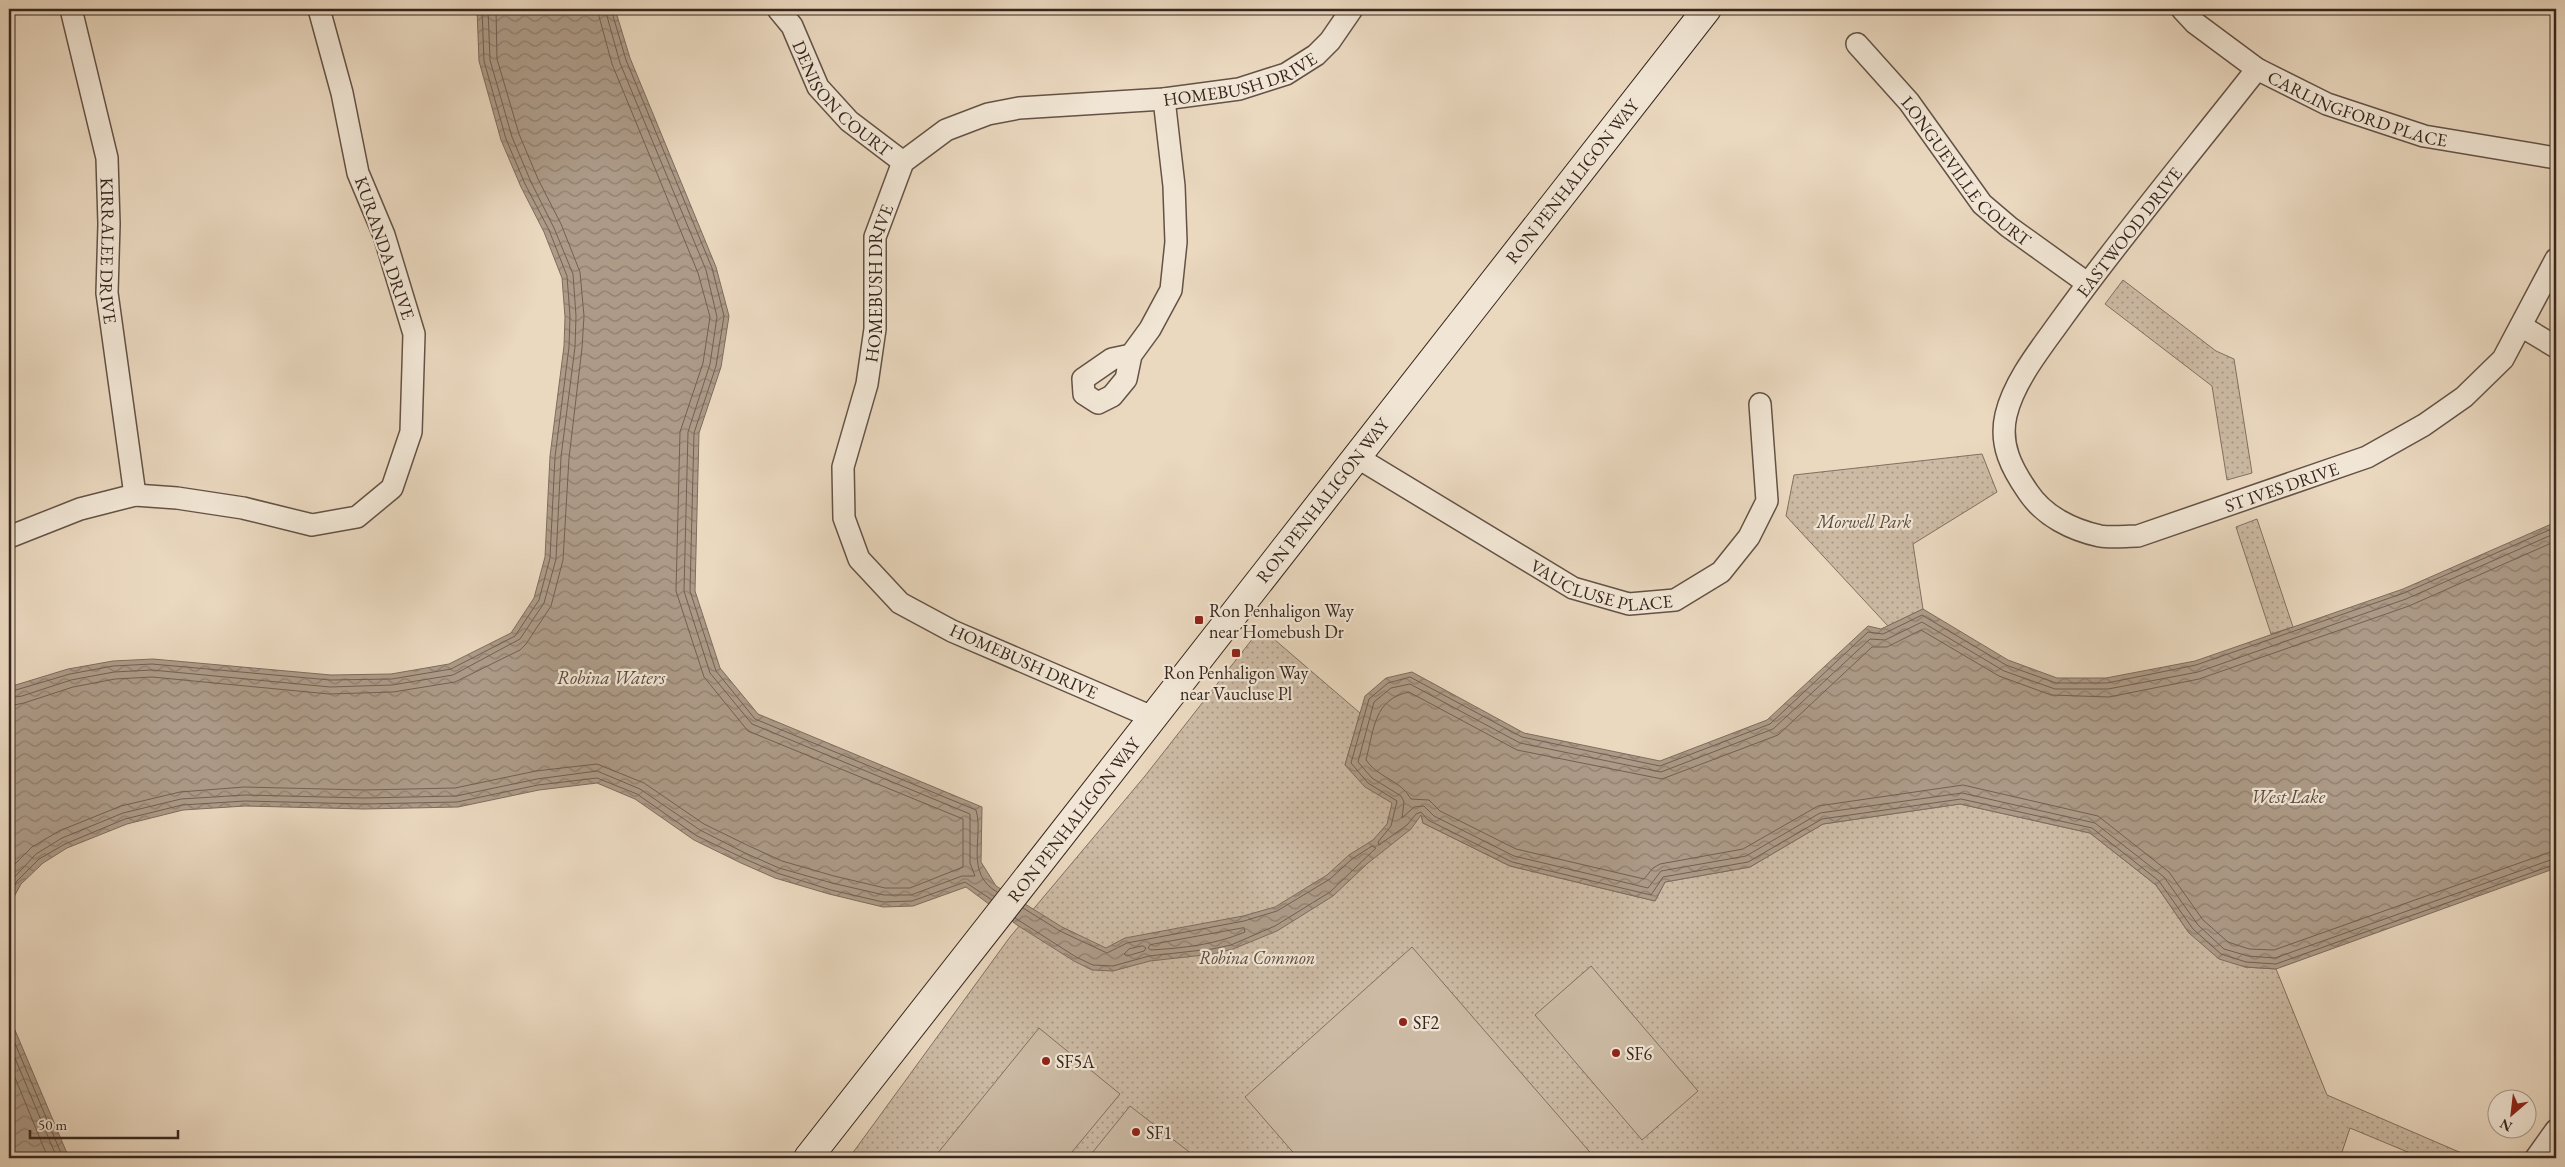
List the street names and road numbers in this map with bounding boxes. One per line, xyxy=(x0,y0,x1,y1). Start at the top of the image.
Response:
street label: DENISON COURT xyxy=(788,37,897,162)
street label: HOMEBUSH DRIVE xyxy=(1161,46,1321,111)
street label: CARLINGFORD PLACE xyxy=(2264,65,2449,151)
street label: LONGUEVILLE COURT xyxy=(1897,90,2037,251)
street label: RON PENHALIGON WAY xyxy=(1500,93,1644,268)
street label: EASTWOOD DRIVE xyxy=(2071,162,2187,302)
street label: KURANDA DRIVE xyxy=(350,173,420,323)
street label: KIRRALEE DRIVE xyxy=(95,177,123,325)
street label: HOMEBUSH DRIVE xyxy=(859,201,898,364)
street label: RON PENHALIGON WAY xyxy=(1251,412,1394,587)
street label: ST IVES DRIVE xyxy=(2221,456,2342,517)
street label: VAUCLUSE PLACE xyxy=(1526,553,1674,616)
street label: HOMEBUSH DRIVE xyxy=(946,618,1102,704)
street label: RON PENHALIGON WAY xyxy=(1002,731,1146,907)

